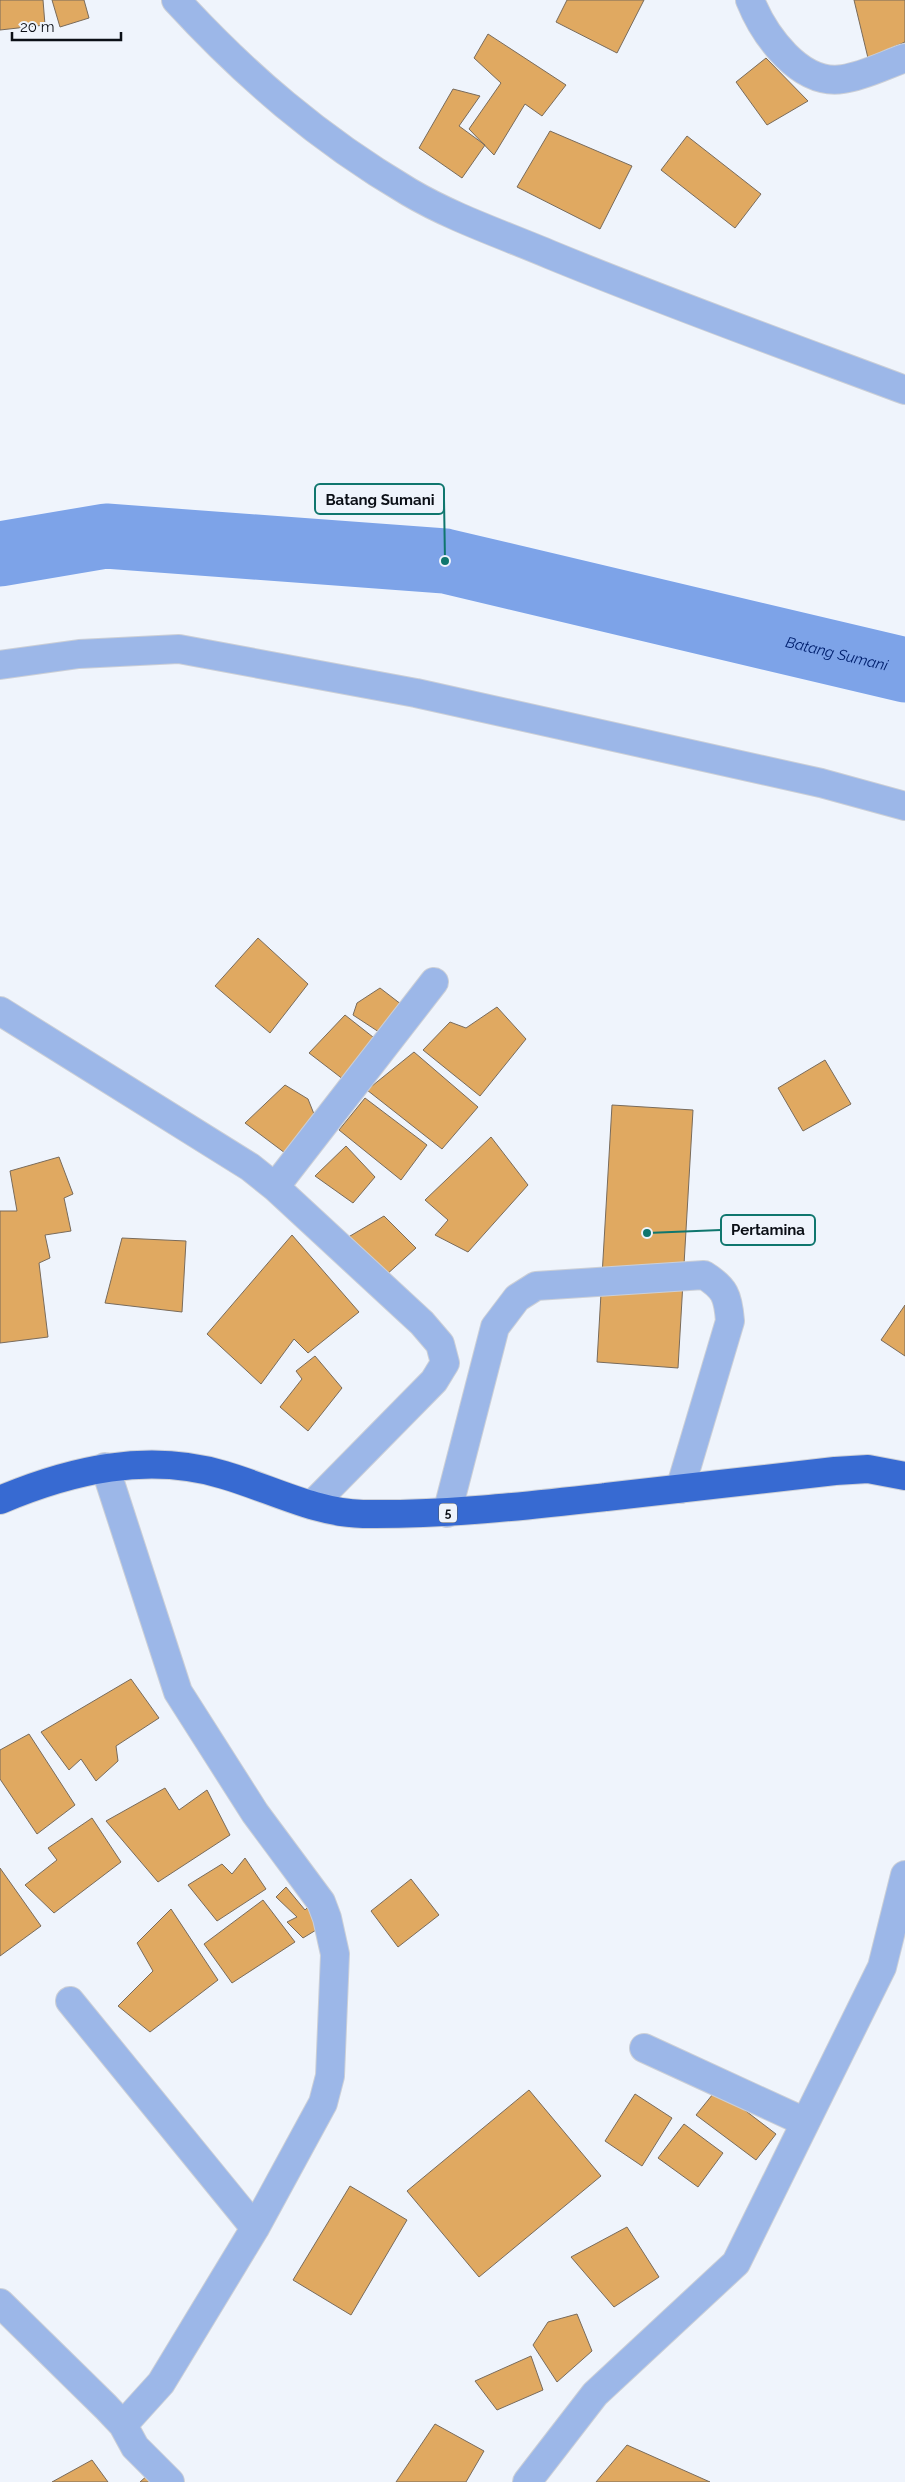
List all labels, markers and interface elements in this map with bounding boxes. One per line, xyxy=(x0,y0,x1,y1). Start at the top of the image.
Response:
scale bar xyxy=(12,10,121,42)
text: 20 m xyxy=(20,18,55,36)
callout: Batang Sumani xyxy=(315,484,444,514)
text: Batang Sumani xyxy=(325,491,435,509)
water label: Batang Sumani xyxy=(784,633,890,675)
callout: Pertamina xyxy=(721,1215,815,1245)
text: Pertamina xyxy=(731,1221,805,1239)
road number: 5 xyxy=(439,1504,457,1522)

